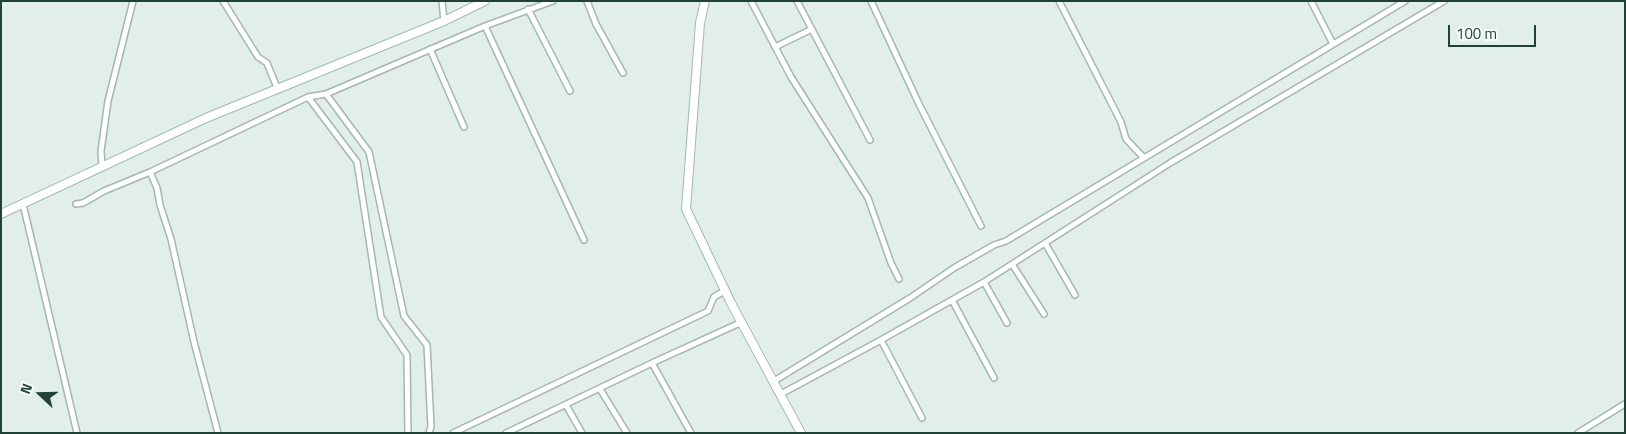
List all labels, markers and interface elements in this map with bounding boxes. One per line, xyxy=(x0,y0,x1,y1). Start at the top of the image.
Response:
scale bar xyxy=(1451,15,1538,47)
text: 100 m xyxy=(1456,22,1497,45)
north arrow xyxy=(15,369,65,419)
text: N xyxy=(14,380,37,397)

